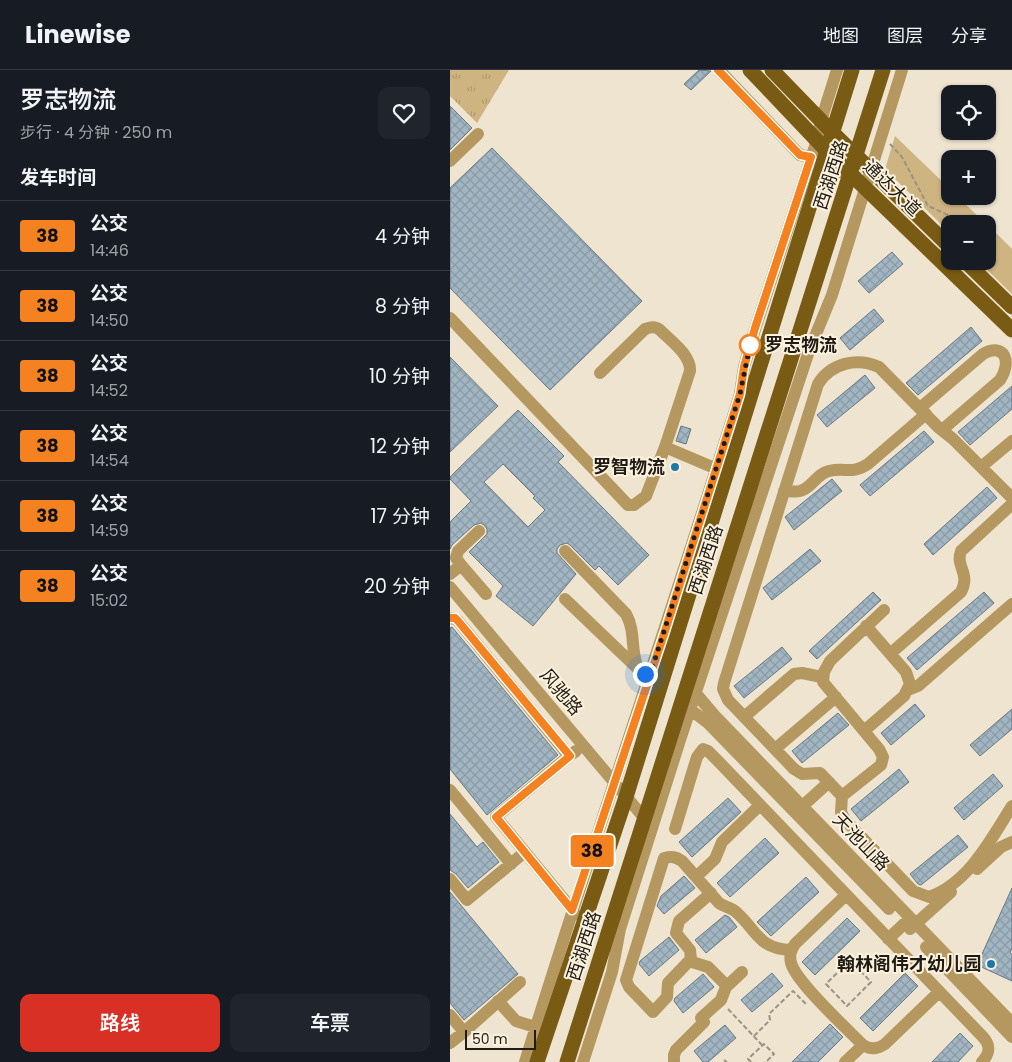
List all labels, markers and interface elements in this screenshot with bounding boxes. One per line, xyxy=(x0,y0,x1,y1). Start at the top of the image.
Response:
text: Linewise xyxy=(25,18,131,51)
text: 地图 xyxy=(823,23,859,48)
text: 图层 xyxy=(887,23,923,48)
text: 分享 xyxy=(951,23,987,48)
text: 罗志物流 xyxy=(20,83,116,116)
map controls xyxy=(941,85,996,270)
button: locate xyxy=(941,85,996,140)
button: heart xyxy=(378,87,430,139)
text: 步行 · 4 分钟 · 250 m xyxy=(20,121,172,144)
street label: 西湖西路 xyxy=(808,137,854,213)
button: + xyxy=(941,150,996,205)
street label: 通达大道 xyxy=(858,154,927,222)
text: 发车时间 xyxy=(20,164,96,191)
text: 公交 xyxy=(90,210,128,237)
button: − xyxy=(941,215,996,270)
text: 38 xyxy=(36,223,59,248)
text: 4 分钟 xyxy=(375,223,430,250)
text: 14:46 xyxy=(90,239,129,262)
text: 公交 xyxy=(90,280,128,307)
text: 38 xyxy=(36,293,59,318)
text: 8 分钟 xyxy=(375,293,430,320)
text: 14:50 xyxy=(90,309,129,332)
place label: 罗志物流 xyxy=(765,332,837,357)
marker: 罗志物流 xyxy=(739,334,761,356)
text: 公交 xyxy=(90,350,128,377)
text: 38 xyxy=(36,363,59,388)
text: 10 分钟 xyxy=(369,363,430,390)
text: 14:52 xyxy=(90,379,128,402)
text: 公交 xyxy=(90,420,128,447)
text: 38 xyxy=(36,433,59,458)
text: 12 分钟 xyxy=(370,433,430,460)
text: 14:54 xyxy=(90,449,129,472)
place label: 罗智物流 xyxy=(593,454,665,479)
marker: 罗智物流 xyxy=(669,461,681,473)
text: 公交 xyxy=(90,490,128,517)
text: 38 xyxy=(36,503,59,528)
text: 17 分钟 xyxy=(370,503,430,530)
text: 14:59 xyxy=(90,519,129,542)
street label: 西湖西路 xyxy=(683,522,729,598)
text: 公交 xyxy=(90,560,128,587)
text: 38 xyxy=(36,573,59,598)
text: 20 分钟 xyxy=(364,573,430,600)
text: 15:02 xyxy=(90,589,128,612)
your location xyxy=(633,662,658,687)
street label: 风驰路 xyxy=(534,663,588,720)
street label: 天池山路 xyxy=(827,807,895,876)
line badge: 38 xyxy=(570,835,614,867)
text: 38 xyxy=(581,838,603,863)
street label: 西湖西路 xyxy=(561,908,607,984)
place label: 翰林阁伟才幼儿园 xyxy=(837,951,981,976)
marker: 翰林阁伟才幼儿园 xyxy=(985,958,997,970)
button: 路线 xyxy=(20,994,220,1052)
button: 车票 xyxy=(230,994,430,1052)
scale bar xyxy=(465,1027,536,1050)
text: 50 m xyxy=(472,1029,508,1049)

